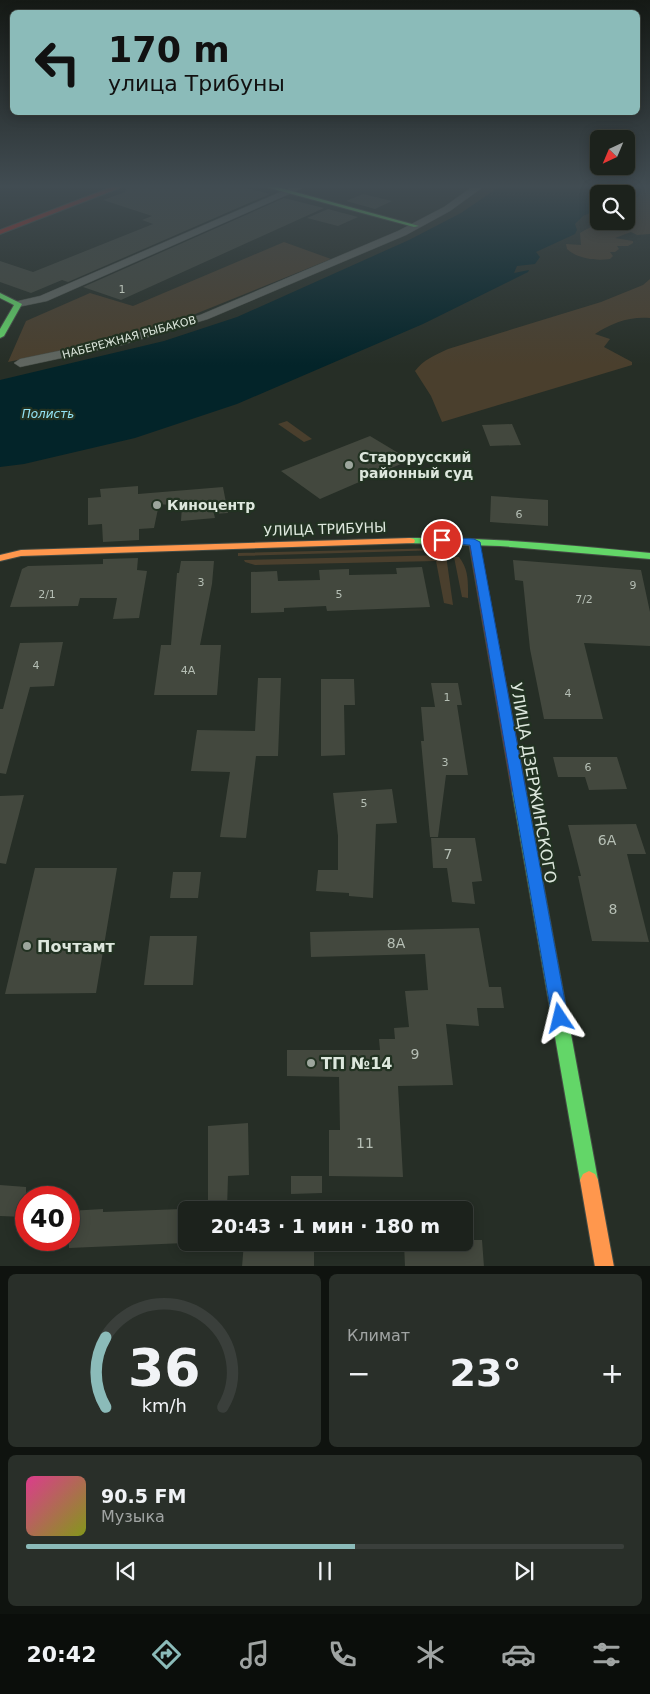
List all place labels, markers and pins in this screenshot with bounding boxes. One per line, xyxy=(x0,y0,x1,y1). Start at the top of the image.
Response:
place label: Старорусский районный суд xyxy=(359,449,473,481)
marker: Старорусский районный суд xyxy=(343,459,355,471)
place label: Киноцентр xyxy=(167,497,255,513)
marker: Киноцентр xyxy=(151,499,163,511)
pin xyxy=(421,519,463,561)
place label: Почтамт xyxy=(37,937,116,956)
marker: Почтамт xyxy=(21,940,33,952)
place label: ТП №14 xyxy=(321,1054,392,1073)
marker: ТП №14 xyxy=(305,1057,317,1069)

